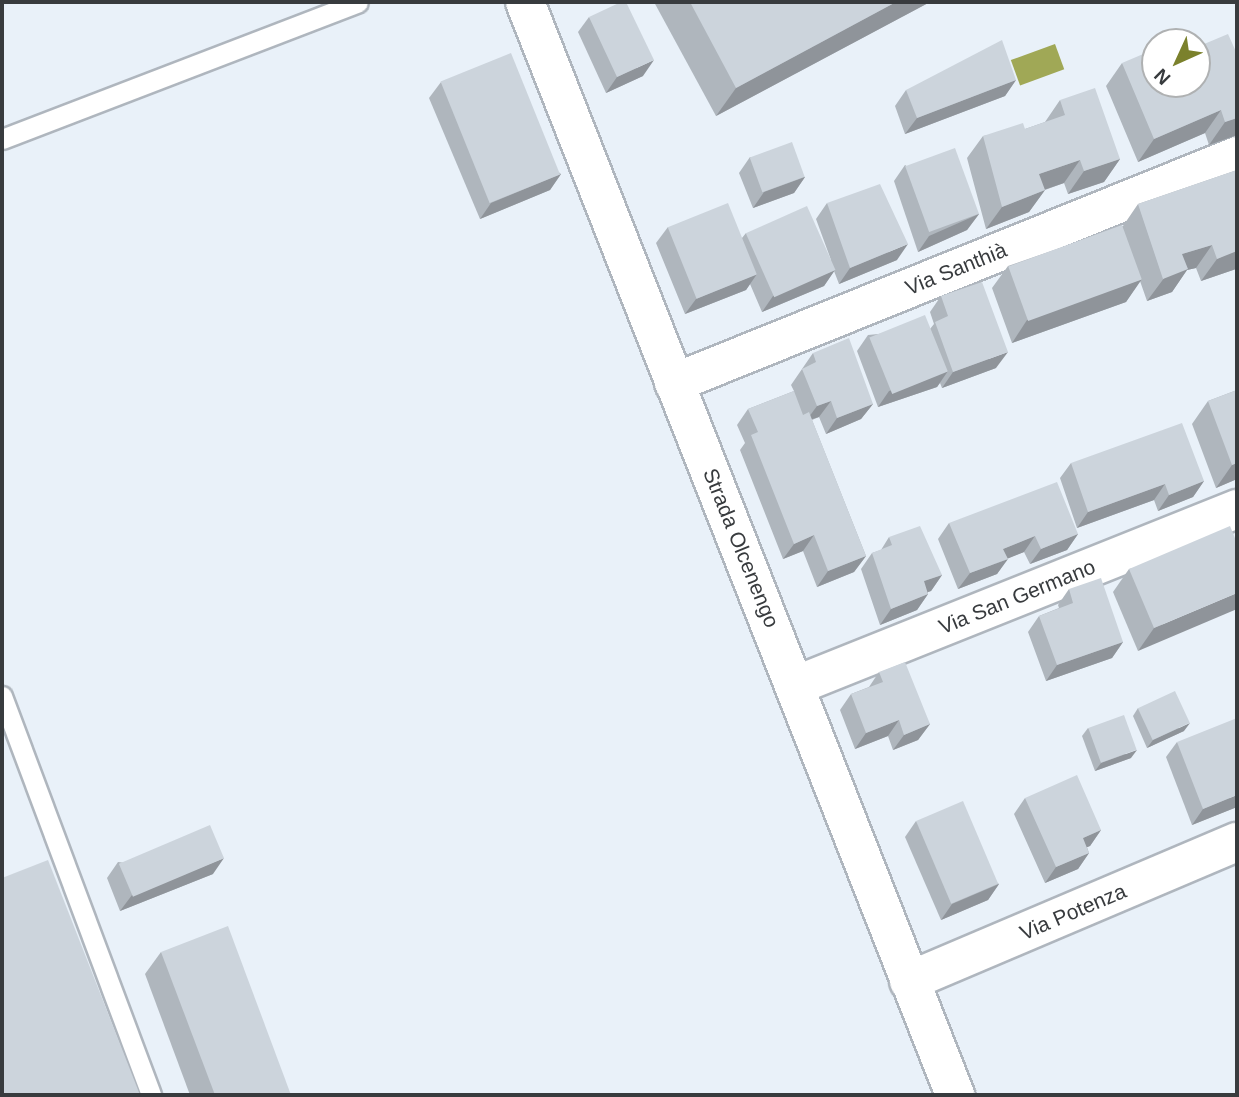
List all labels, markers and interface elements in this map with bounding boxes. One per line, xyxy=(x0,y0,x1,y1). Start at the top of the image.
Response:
north arrow xyxy=(1141,28,1211,98)
text: N xyxy=(1150,65,1174,89)
street label: Via Santhià xyxy=(902,237,1010,301)
street label: Strada Olcenengo xyxy=(698,465,784,631)
street label: Via San Germano xyxy=(935,554,1099,640)
street label: Via Potenza xyxy=(1016,878,1130,946)

